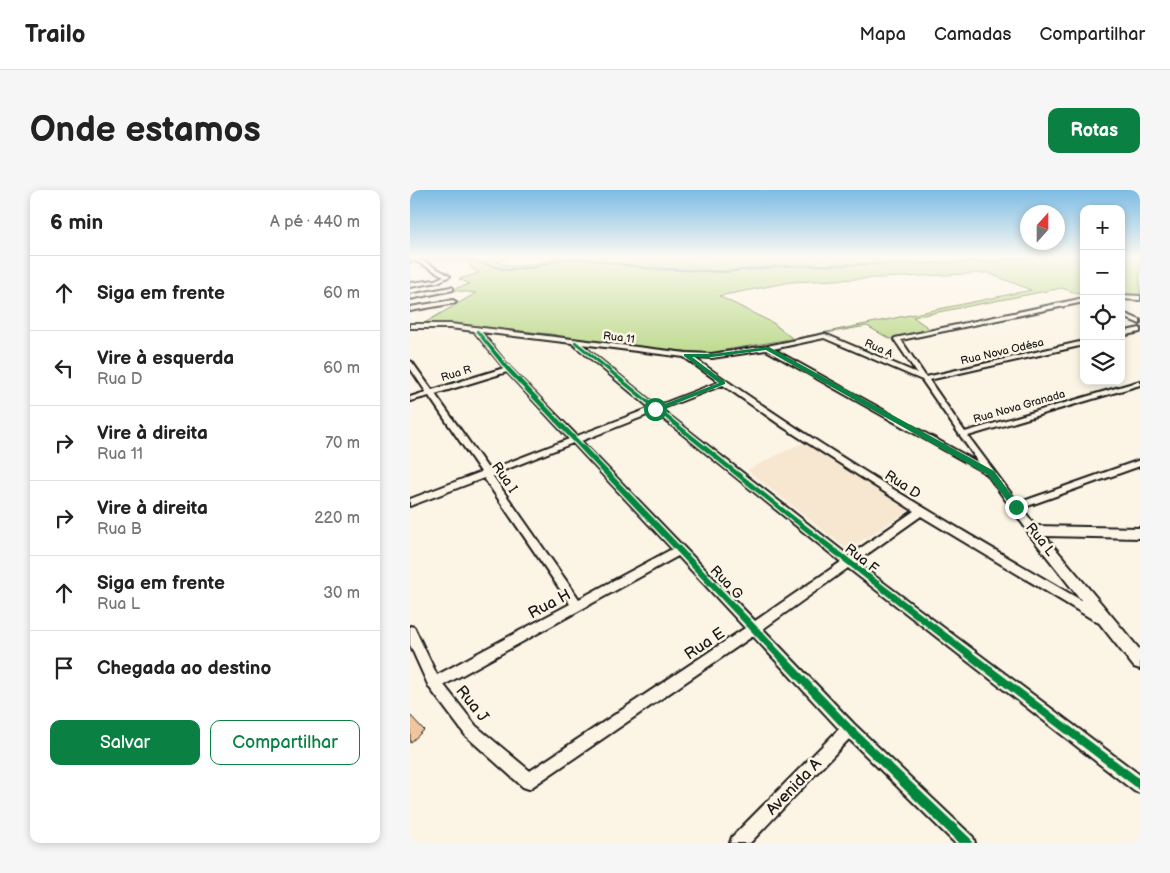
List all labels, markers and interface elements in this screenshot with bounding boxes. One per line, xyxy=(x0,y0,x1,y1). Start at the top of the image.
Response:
text: Trailo xyxy=(25,20,85,49)
text: Mapa xyxy=(860,24,906,45)
text: Camadas xyxy=(934,24,1011,45)
text: Compartilhar xyxy=(1039,24,1145,45)
button: Rotas xyxy=(1048,108,1140,153)
text: Onde estamos xyxy=(30,109,261,152)
north arrow xyxy=(1020,205,1065,250)
map controls xyxy=(1080,205,1125,385)
button: + xyxy=(1080,205,1125,250)
text: 6 min xyxy=(50,210,103,235)
text: A pé · 440 m xyxy=(270,213,360,232)
button: − xyxy=(1080,250,1125,295)
icon: ahead xyxy=(50,279,78,307)
text: Siga em frente xyxy=(97,282,225,305)
text: 60 m xyxy=(323,284,360,303)
button: locate xyxy=(1080,295,1125,340)
street label: Rua 11 xyxy=(602,329,635,346)
street label: Rua A xyxy=(863,336,895,361)
street label: Rua Nova Odésa xyxy=(959,336,1045,367)
button: layers xyxy=(1080,340,1125,385)
text: Vire à esquerda xyxy=(97,347,234,370)
icon: left xyxy=(50,354,78,382)
text: 60 m xyxy=(323,359,360,378)
street label: Rua R xyxy=(439,363,473,384)
text: Rua D xyxy=(97,370,142,389)
street label: Rua Nova Granada xyxy=(972,387,1067,426)
route start xyxy=(644,398,667,421)
text: Vire à direita xyxy=(97,422,208,445)
icon: right xyxy=(50,429,78,457)
text: 70 m xyxy=(325,434,360,453)
text: Rua 11 xyxy=(97,445,143,464)
street label: Rua I xyxy=(488,459,521,496)
street label: Rua D xyxy=(881,466,924,502)
route end xyxy=(1005,496,1028,519)
text: Vire à direita xyxy=(97,497,208,520)
icon: right xyxy=(50,504,78,532)
text: 220 m xyxy=(314,509,360,528)
street label: Rua L xyxy=(1022,519,1059,559)
text: Rua B xyxy=(97,520,142,539)
street label: Rua F xyxy=(842,540,882,577)
street label: Rua G xyxy=(707,562,747,603)
text: Siga em frente xyxy=(97,572,225,595)
icon: ahead xyxy=(50,579,78,607)
text: 30 m xyxy=(323,584,360,603)
street label: Rua H xyxy=(525,585,574,623)
text: Rua L xyxy=(97,595,140,614)
street label: Rua E xyxy=(681,624,728,664)
icon: arrive xyxy=(50,654,78,682)
text: Chegada ao destino xyxy=(97,657,271,680)
street label: Rua J xyxy=(451,682,492,726)
button: Salvar xyxy=(50,720,200,765)
button: Compartilhar xyxy=(210,720,360,765)
street label: Avenida A xyxy=(762,755,826,819)

